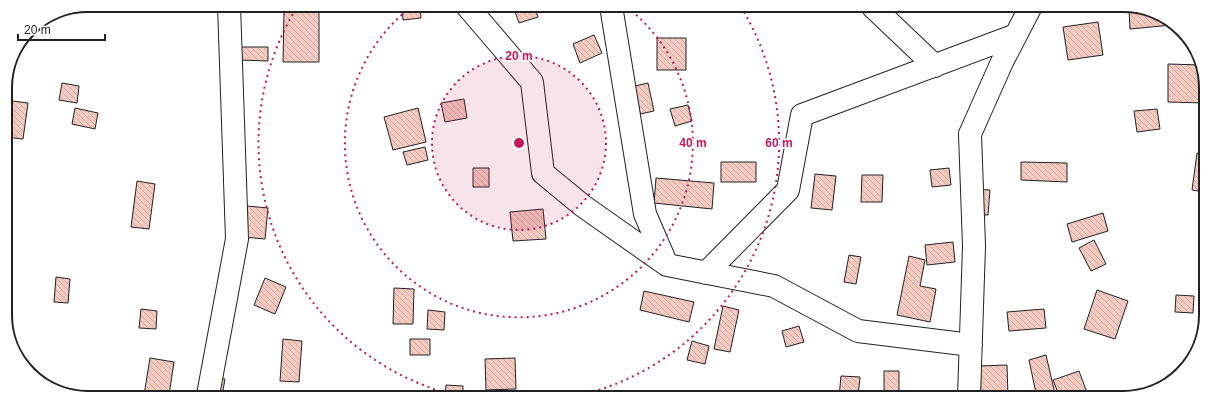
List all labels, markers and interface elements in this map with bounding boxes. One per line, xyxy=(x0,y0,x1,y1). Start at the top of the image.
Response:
scale bar xyxy=(18,16,105,42)
text: 20 m xyxy=(24,23,51,37)
text: 20 m xyxy=(505,49,533,63)
centre of rings xyxy=(512,136,526,150)
text: 40 m xyxy=(679,136,707,150)
text: 60 m xyxy=(765,136,793,150)

